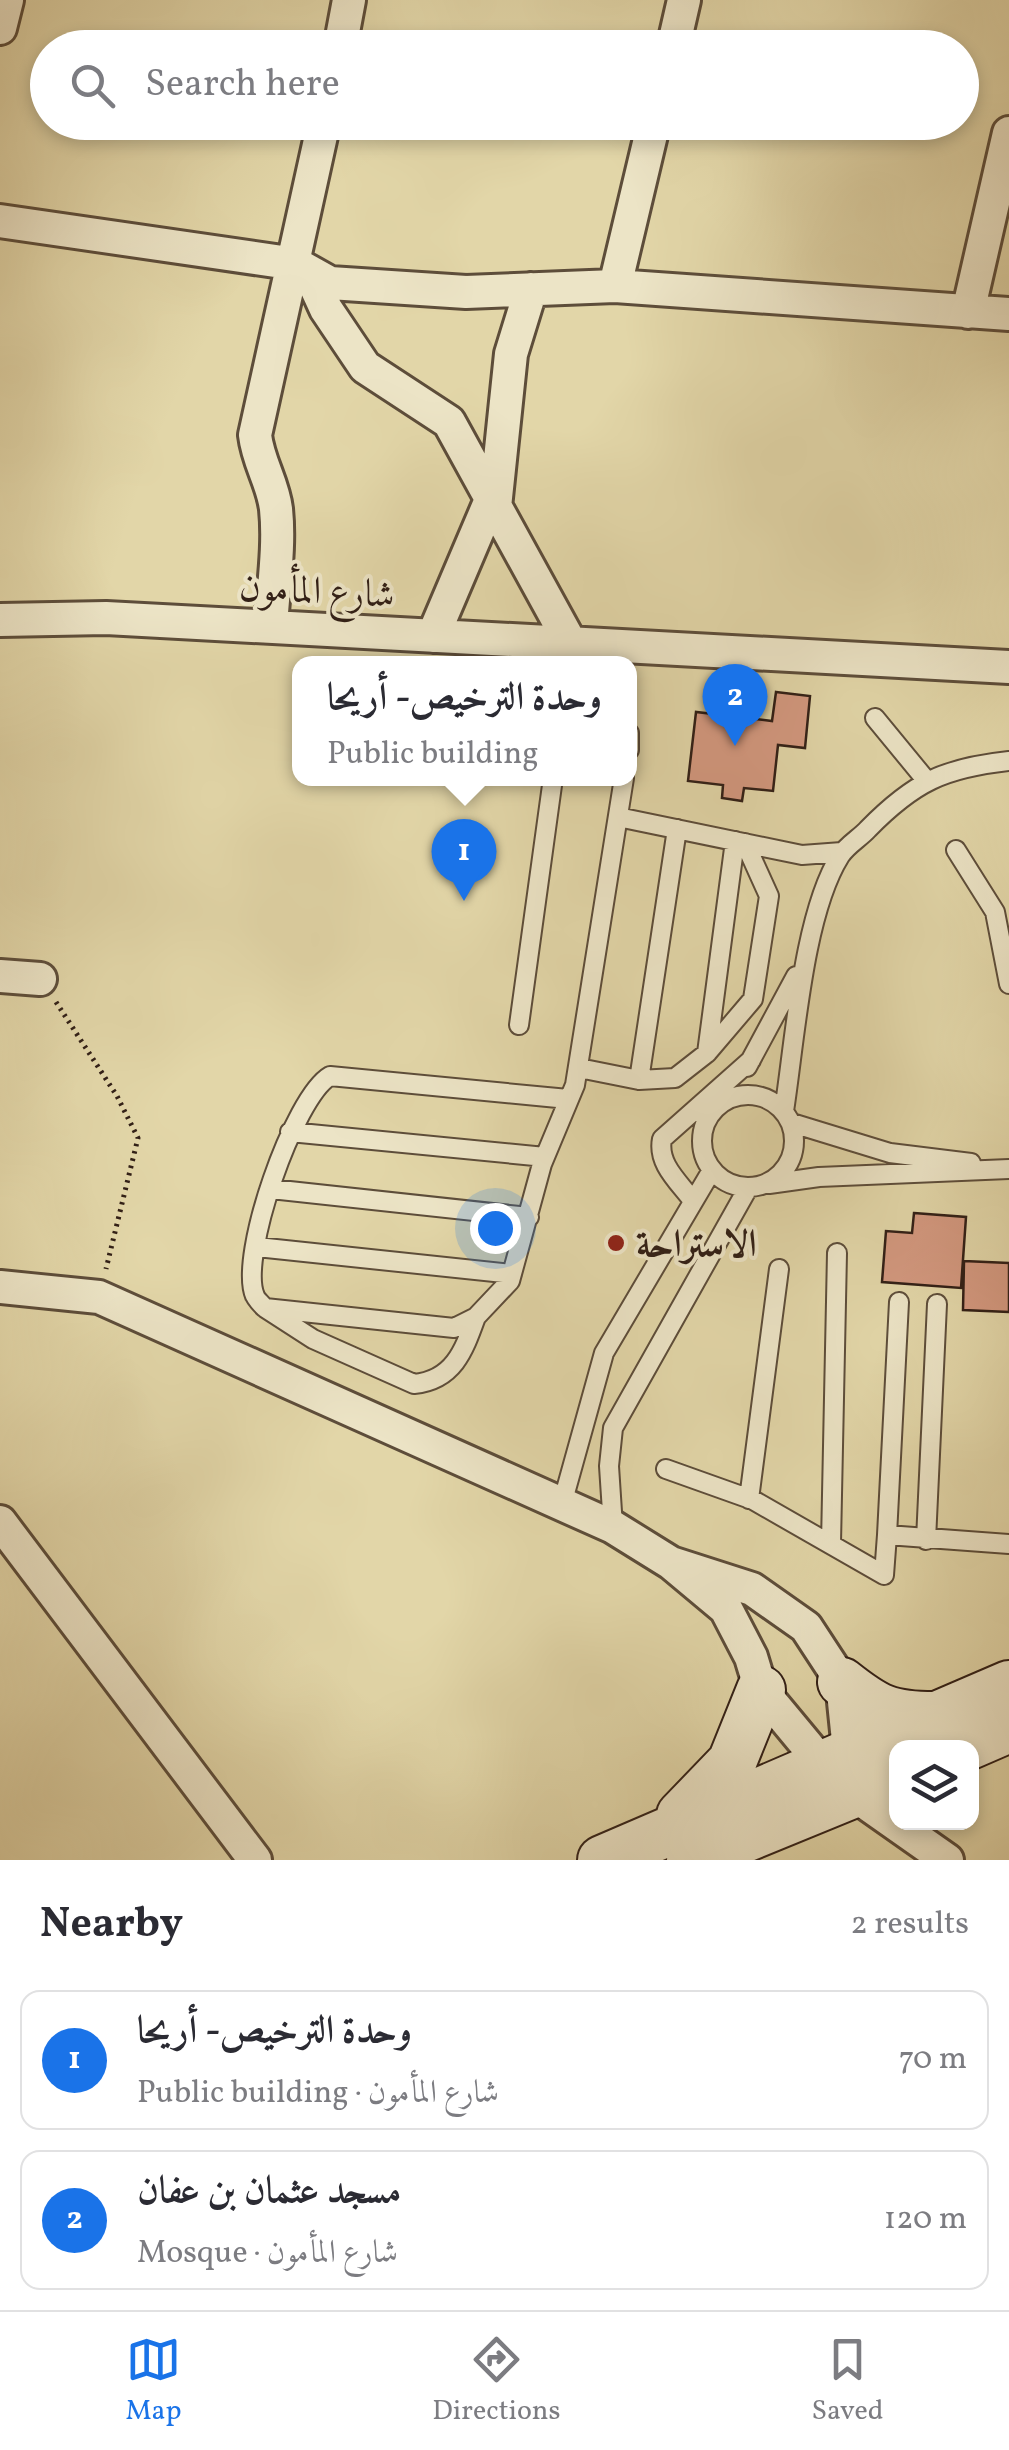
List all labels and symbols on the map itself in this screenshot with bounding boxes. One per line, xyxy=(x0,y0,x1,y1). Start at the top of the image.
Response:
street label: شارع المأمون xyxy=(238,560,396,625)
pin: 2 xyxy=(702,664,768,746)
pin: 1 xyxy=(432,818,496,901)
your location xyxy=(470,1203,521,1254)
place label: الاستراحة xyxy=(636,1220,757,1273)
marker: الاستراحة xyxy=(605,1232,627,1254)

